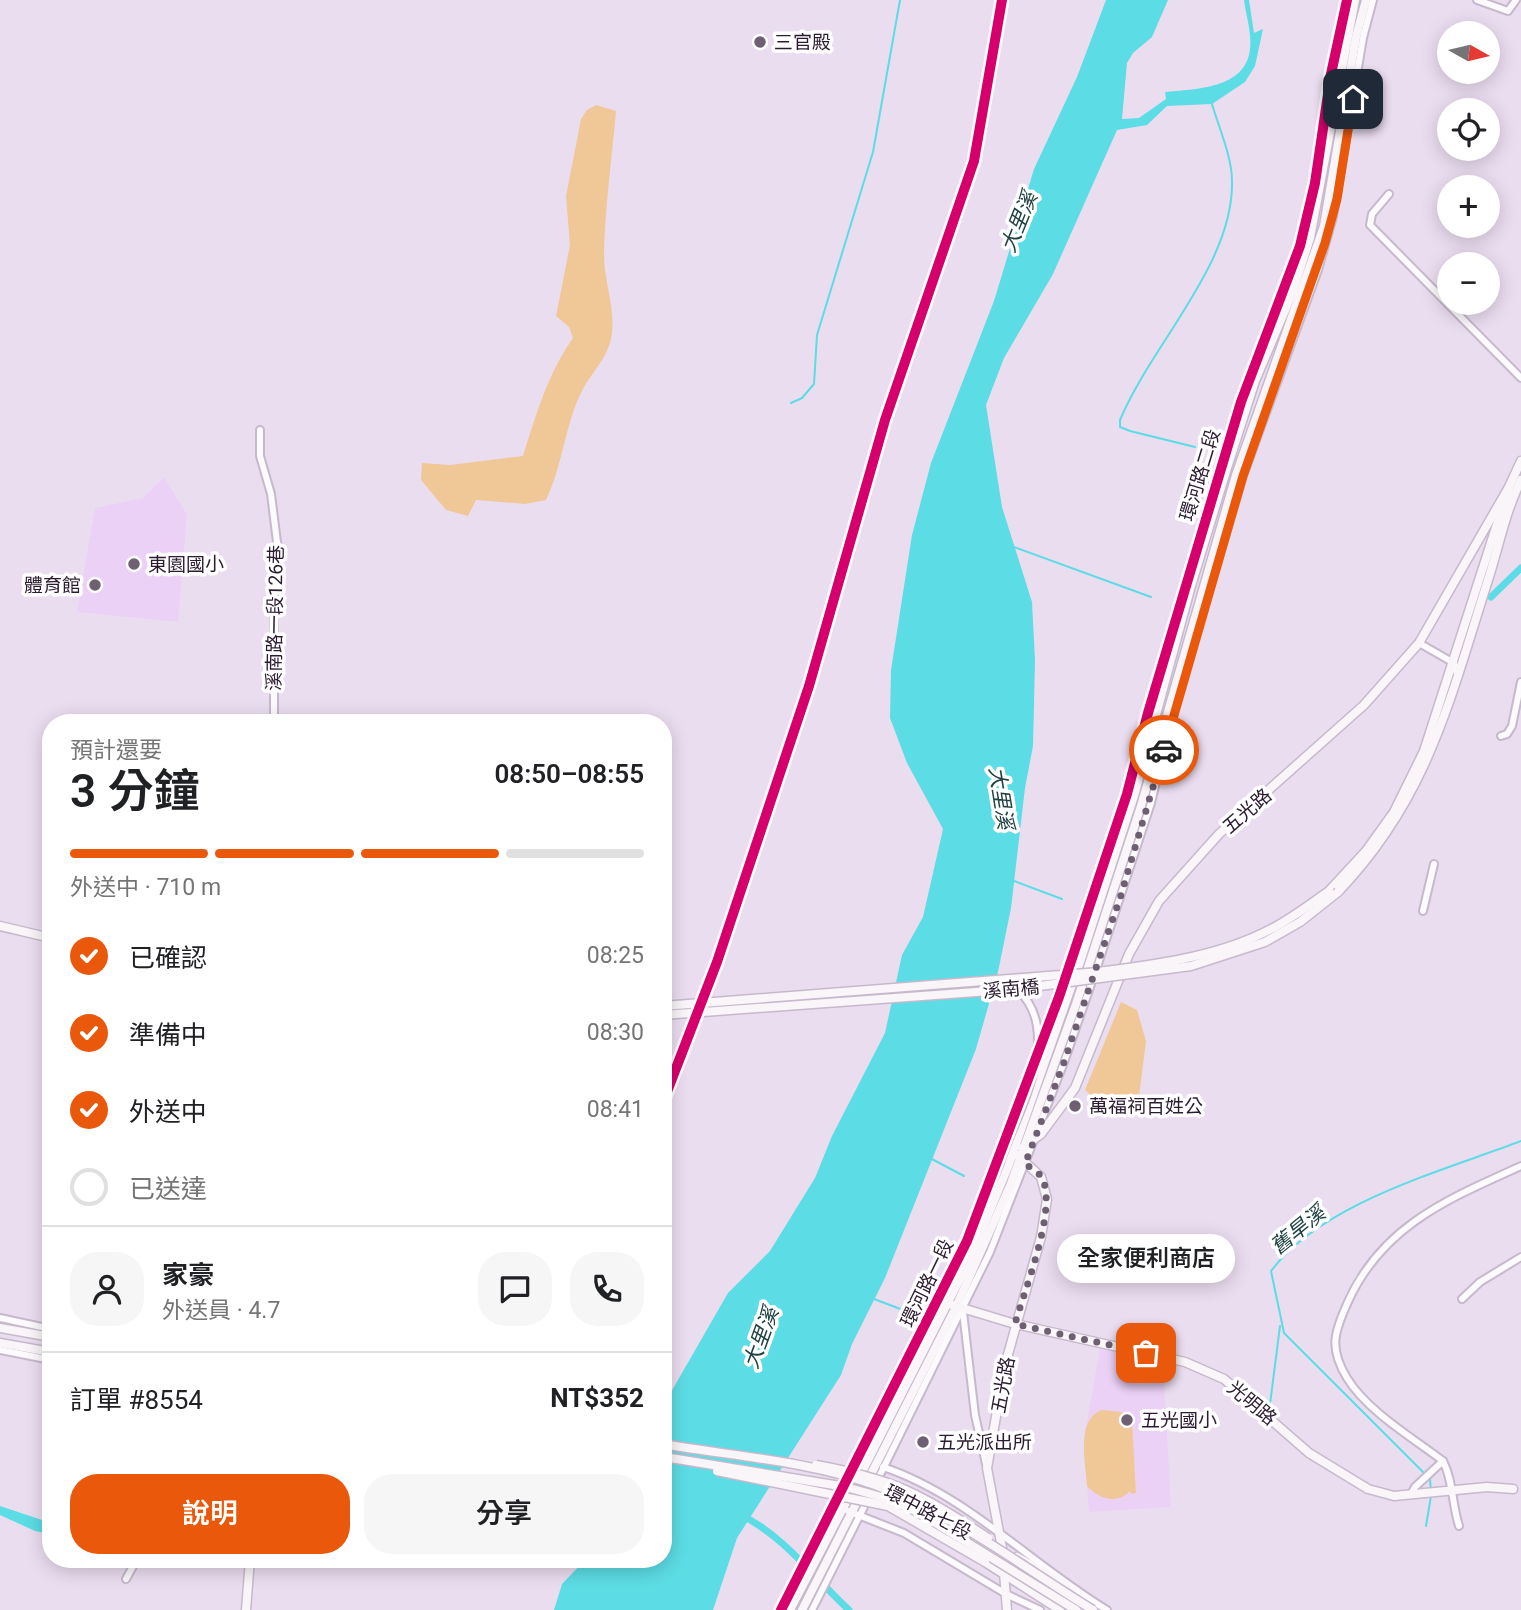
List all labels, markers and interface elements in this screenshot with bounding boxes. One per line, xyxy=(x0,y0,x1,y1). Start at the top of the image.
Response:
north arrow xyxy=(1437,21,1500,84)
map controls xyxy=(1437,21,1500,315)
place label: 三官殿 xyxy=(774,31,831,54)
marker: 三官殿 xyxy=(752,34,768,50)
pin xyxy=(1323,69,1383,129)
icon: home xyxy=(1334,80,1372,118)
button: locate xyxy=(1437,98,1500,161)
button: + xyxy=(1437,175,1500,238)
water label: 大里溪 xyxy=(996,186,1043,256)
button: − xyxy=(1437,252,1500,315)
street label: 環河路二段 xyxy=(1175,426,1225,524)
street label: 溪南路一段126巷 xyxy=(262,545,288,691)
place label: 東園國小 xyxy=(148,553,224,576)
marker: 東園國小 xyxy=(126,556,142,572)
place label: 體育館 xyxy=(24,574,81,597)
marker: 體育館 xyxy=(87,577,103,593)
courier xyxy=(1129,715,1199,785)
icon: car xyxy=(1145,731,1183,769)
text: 預計還要 xyxy=(70,737,162,764)
text: 08:50–08:55 xyxy=(494,759,644,789)
text: 3 分鐘 xyxy=(70,764,200,818)
water label: 大里溪 xyxy=(984,765,1018,834)
street label: 五光路 xyxy=(1218,784,1276,838)
text: 外送中 · 710 m xyxy=(70,874,221,901)
icon: check xyxy=(70,937,108,975)
text: 08:25 xyxy=(587,942,644,969)
text: 已確認 xyxy=(129,943,207,973)
street label: 溪南橋 xyxy=(982,975,1040,1003)
icon: check xyxy=(70,1014,108,1052)
text: 08:30 xyxy=(587,1019,644,1046)
text: 準備中 xyxy=(129,1020,207,1050)
icon: check xyxy=(70,1091,108,1129)
place label: 萬福祠百姓公 xyxy=(1089,1095,1203,1118)
text: 08:41 xyxy=(587,1096,644,1123)
text: 外送中 xyxy=(129,1097,207,1127)
marker: 萬福祠百姓公 xyxy=(1067,1098,1083,1114)
text: 已送達 xyxy=(129,1174,207,1204)
water label: 舊旱溪 xyxy=(1266,1199,1332,1259)
callout: 全家便利商店 xyxy=(1057,1234,1235,1283)
street label: 環河路一段 xyxy=(896,1235,958,1331)
text: 全家便利商店 xyxy=(1077,1245,1215,1272)
button: person xyxy=(70,1252,144,1326)
button: chat xyxy=(478,1252,552,1326)
button: phone xyxy=(570,1252,644,1326)
text: 家豪 xyxy=(162,1260,214,1290)
text: 外送員 · 4.7 xyxy=(162,1297,280,1324)
water label: 大里溪 xyxy=(739,1301,784,1372)
pin xyxy=(1116,1323,1176,1383)
icon: bag xyxy=(1127,1334,1165,1372)
street label: 五光路 xyxy=(987,1355,1019,1415)
street label: 光明路 xyxy=(1223,1376,1281,1430)
text: NT$352 xyxy=(550,1383,644,1413)
text: 訂單 #8554 xyxy=(70,1385,203,1415)
place label: 五光國小 xyxy=(1141,1409,1217,1432)
marker: 五光國小 xyxy=(1119,1412,1135,1428)
place label: 五光派出所 xyxy=(937,1431,1032,1454)
marker: 五光派出所 xyxy=(915,1434,931,1450)
button: 說明 xyxy=(70,1474,350,1554)
button: 分享 xyxy=(364,1474,644,1554)
street label: 環中路七段 xyxy=(881,1480,975,1544)

